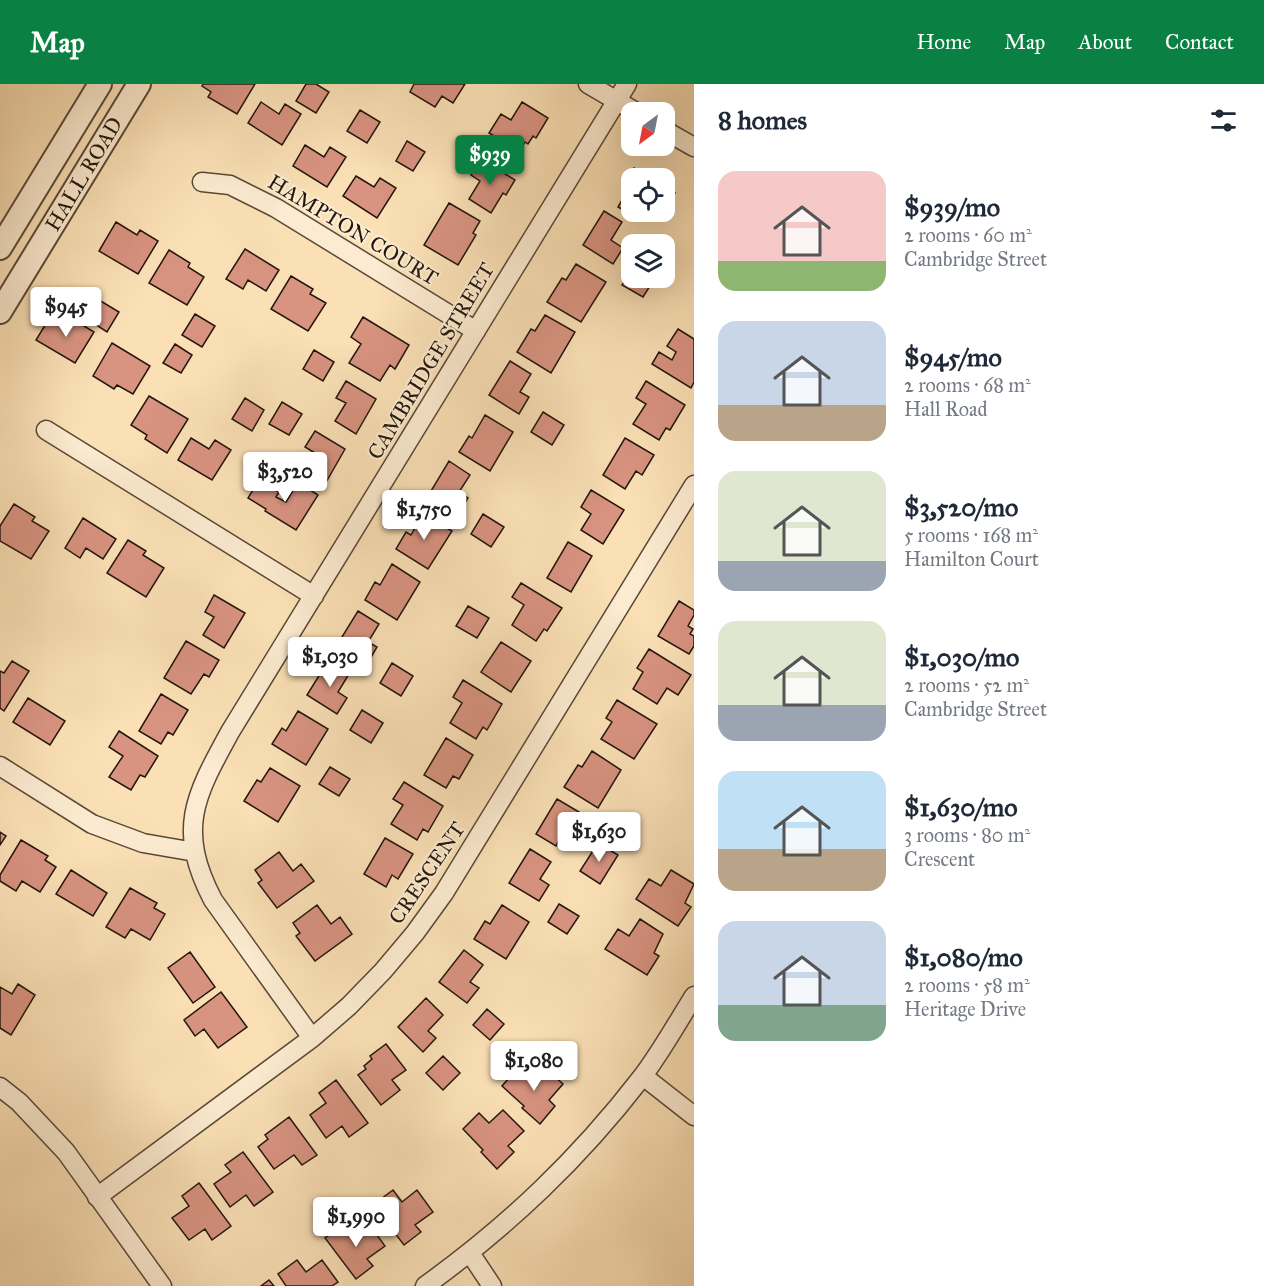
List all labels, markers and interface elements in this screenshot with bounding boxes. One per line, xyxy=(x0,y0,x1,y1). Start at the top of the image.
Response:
text: Map xyxy=(30,25,85,60)
text: Home xyxy=(916,29,971,55)
text: Map xyxy=(1004,29,1045,55)
text: About xyxy=(1078,29,1132,55)
text: Contact xyxy=(1165,29,1234,55)
north arrow xyxy=(621,102,675,156)
map controls xyxy=(621,102,675,288)
text: 8 homes xyxy=(718,104,807,136)
icon: filters xyxy=(1207,104,1240,137)
street label: HALL ROAD xyxy=(40,112,128,236)
pin: $939 xyxy=(454,135,526,186)
text: $939 xyxy=(469,142,511,166)
button: locate xyxy=(621,168,675,222)
street label: HAMPTON COURT xyxy=(263,169,443,291)
text: $939/mo xyxy=(904,191,1000,223)
icon: home xyxy=(766,195,838,267)
text: 2 rooms · 60 m² xyxy=(904,223,1032,247)
button: layers xyxy=(621,234,675,288)
text: Cambridge Street xyxy=(904,247,1047,271)
street label: CAMBRIDGE STREET xyxy=(362,258,500,464)
pin: $945 xyxy=(30,287,102,338)
text: $945 xyxy=(44,294,88,318)
text: $945/mo xyxy=(904,341,1002,373)
icon: home xyxy=(766,345,838,417)
text: 2 rooms · 68 m² xyxy=(904,373,1031,397)
text: Hall Road xyxy=(904,397,988,421)
pin: $3,520 xyxy=(236,452,334,503)
text: $3,520 xyxy=(257,459,313,483)
pin: $1,750 xyxy=(375,490,473,541)
text: $3,520/mo xyxy=(904,491,1018,523)
icon: home xyxy=(766,495,838,567)
text: $1,750 xyxy=(396,497,452,521)
text: 5 rooms · 168 m² xyxy=(904,523,1038,547)
text: Hamilton Court xyxy=(904,547,1039,571)
pin: $1,030 xyxy=(281,637,379,688)
text: $1,030/mo xyxy=(904,641,1019,673)
text: $1,030 xyxy=(302,644,358,668)
icon: home xyxy=(766,645,838,717)
text: 2 rooms · 52 m² xyxy=(904,673,1029,697)
text: Cambridge Street xyxy=(904,697,1047,721)
text: $1,630/mo xyxy=(904,791,1018,823)
icon: home xyxy=(766,795,838,867)
pin: $1,630 xyxy=(550,812,648,863)
street label: CRESCENT xyxy=(383,817,471,929)
text: $1,630 xyxy=(572,819,626,843)
text: 3 rooms · 80 m² xyxy=(904,823,1030,847)
text: Crescent xyxy=(904,847,975,871)
text: $1,080/mo xyxy=(904,941,1023,973)
icon: home xyxy=(766,945,838,1017)
text: 2 rooms · 58 m² xyxy=(904,973,1030,997)
text: Heritage Drive xyxy=(904,997,1026,1021)
pin: $1,080 xyxy=(485,1041,583,1092)
text: $1,080 xyxy=(505,1048,563,1072)
pin: $1,990 xyxy=(307,1197,405,1248)
text: $1,990 xyxy=(327,1204,385,1228)

